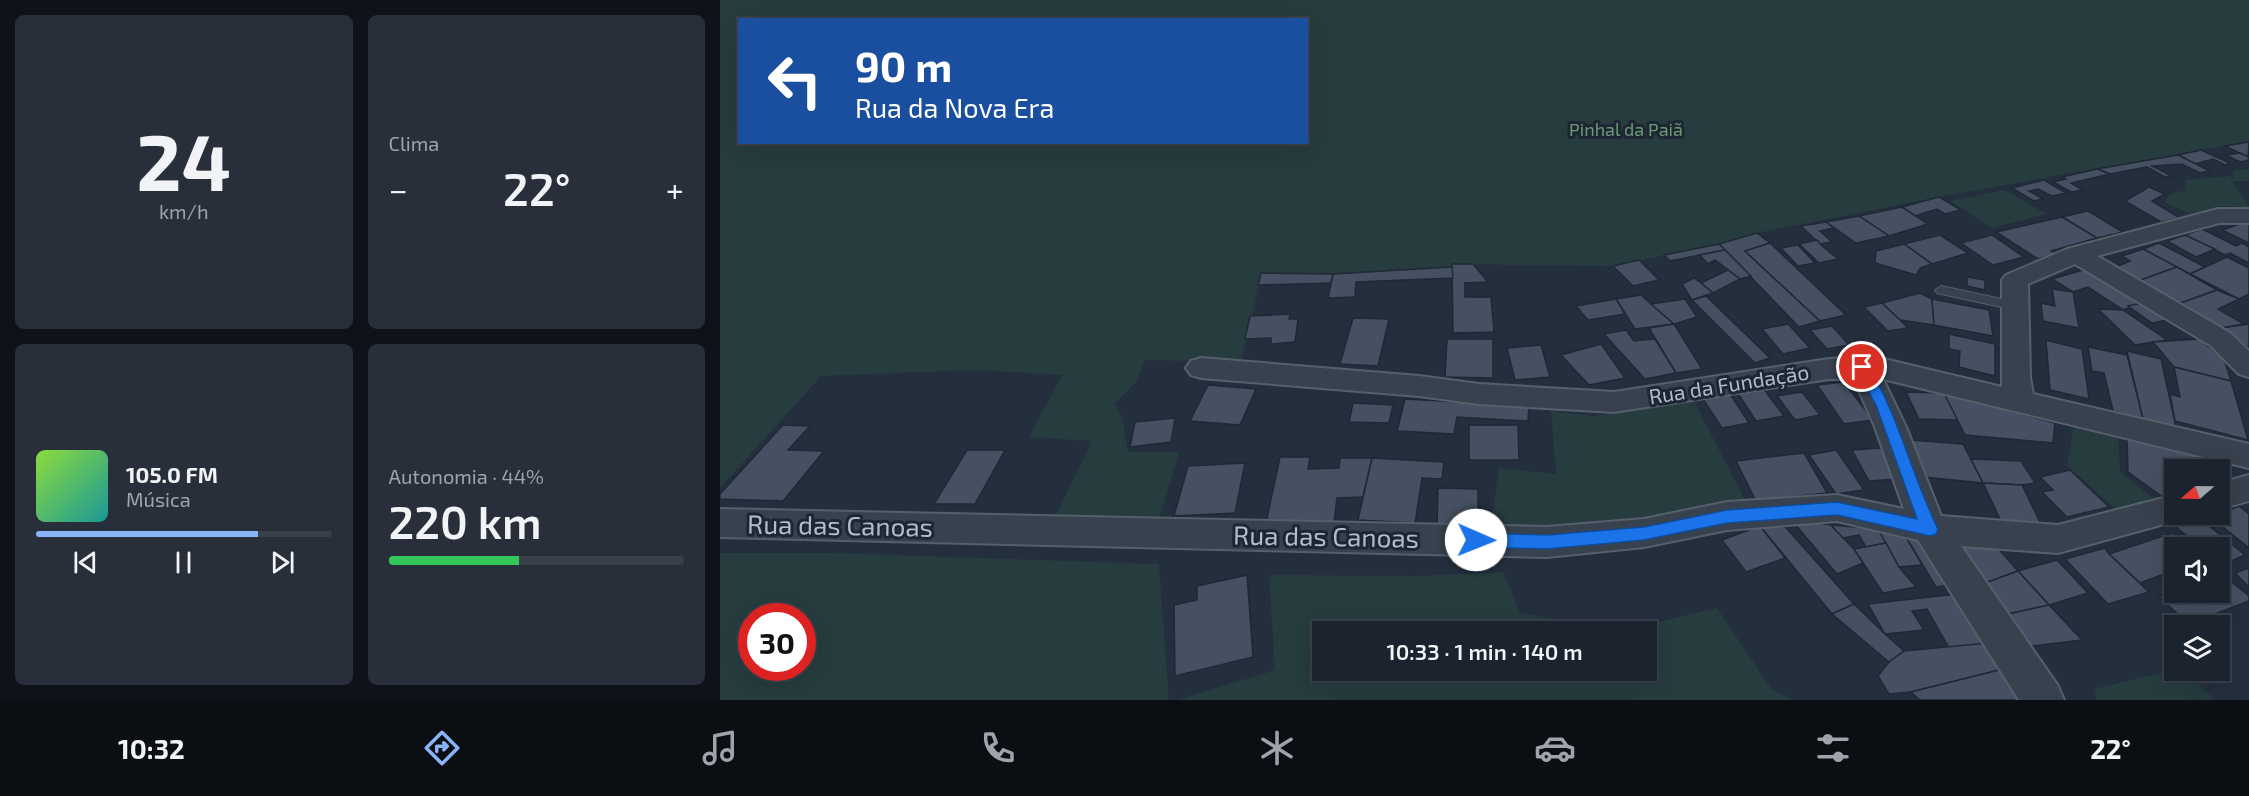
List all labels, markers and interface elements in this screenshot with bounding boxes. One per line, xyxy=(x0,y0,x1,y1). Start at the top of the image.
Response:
text: 90 m xyxy=(855,40,952,90)
icon: left xyxy=(756,42,834,120)
text: Rua da Nova Era xyxy=(855,91,1054,123)
text: 24 xyxy=(136,113,231,207)
park label: Pinhal da Paiã xyxy=(1569,118,1683,140)
text: Clima xyxy=(389,131,439,155)
text: 22° xyxy=(503,161,571,215)
text: − xyxy=(389,169,408,209)
text: + xyxy=(666,169,684,209)
text: km/h xyxy=(159,199,209,223)
pin xyxy=(1836,341,1887,392)
icon: arrive xyxy=(1845,350,1878,383)
street label: Rua da Fundação xyxy=(1647,359,1811,411)
north arrow xyxy=(2164,459,2230,525)
map controls xyxy=(2164,459,2230,681)
text: 105.0 FM xyxy=(126,461,218,487)
text: Autonomia · 44% xyxy=(389,464,544,488)
text: Música xyxy=(126,487,191,511)
text: 220 km xyxy=(389,494,542,548)
street label: Rua das Canoas xyxy=(747,507,933,542)
position arrow xyxy=(1444,508,1508,572)
street label: Rua das Canoas xyxy=(1233,518,1419,553)
button: sound xyxy=(2164,537,2230,603)
icon: previous xyxy=(69,546,102,579)
icon: pause xyxy=(167,546,200,579)
icon: next xyxy=(266,546,299,579)
speed limit sign: 30 xyxy=(738,603,816,681)
button: layers xyxy=(2164,615,2230,681)
text: 10:33 · 1 min · 140 m xyxy=(1387,638,1583,664)
icon: directions xyxy=(421,727,463,769)
icon: music xyxy=(699,727,741,769)
icon: phone xyxy=(977,727,1019,769)
icon: climate xyxy=(1256,727,1298,769)
icon: car xyxy=(1534,727,1576,769)
icon: filters xyxy=(1812,727,1854,769)
text: 10:32 xyxy=(118,732,185,764)
text: 22° xyxy=(2090,732,2131,764)

